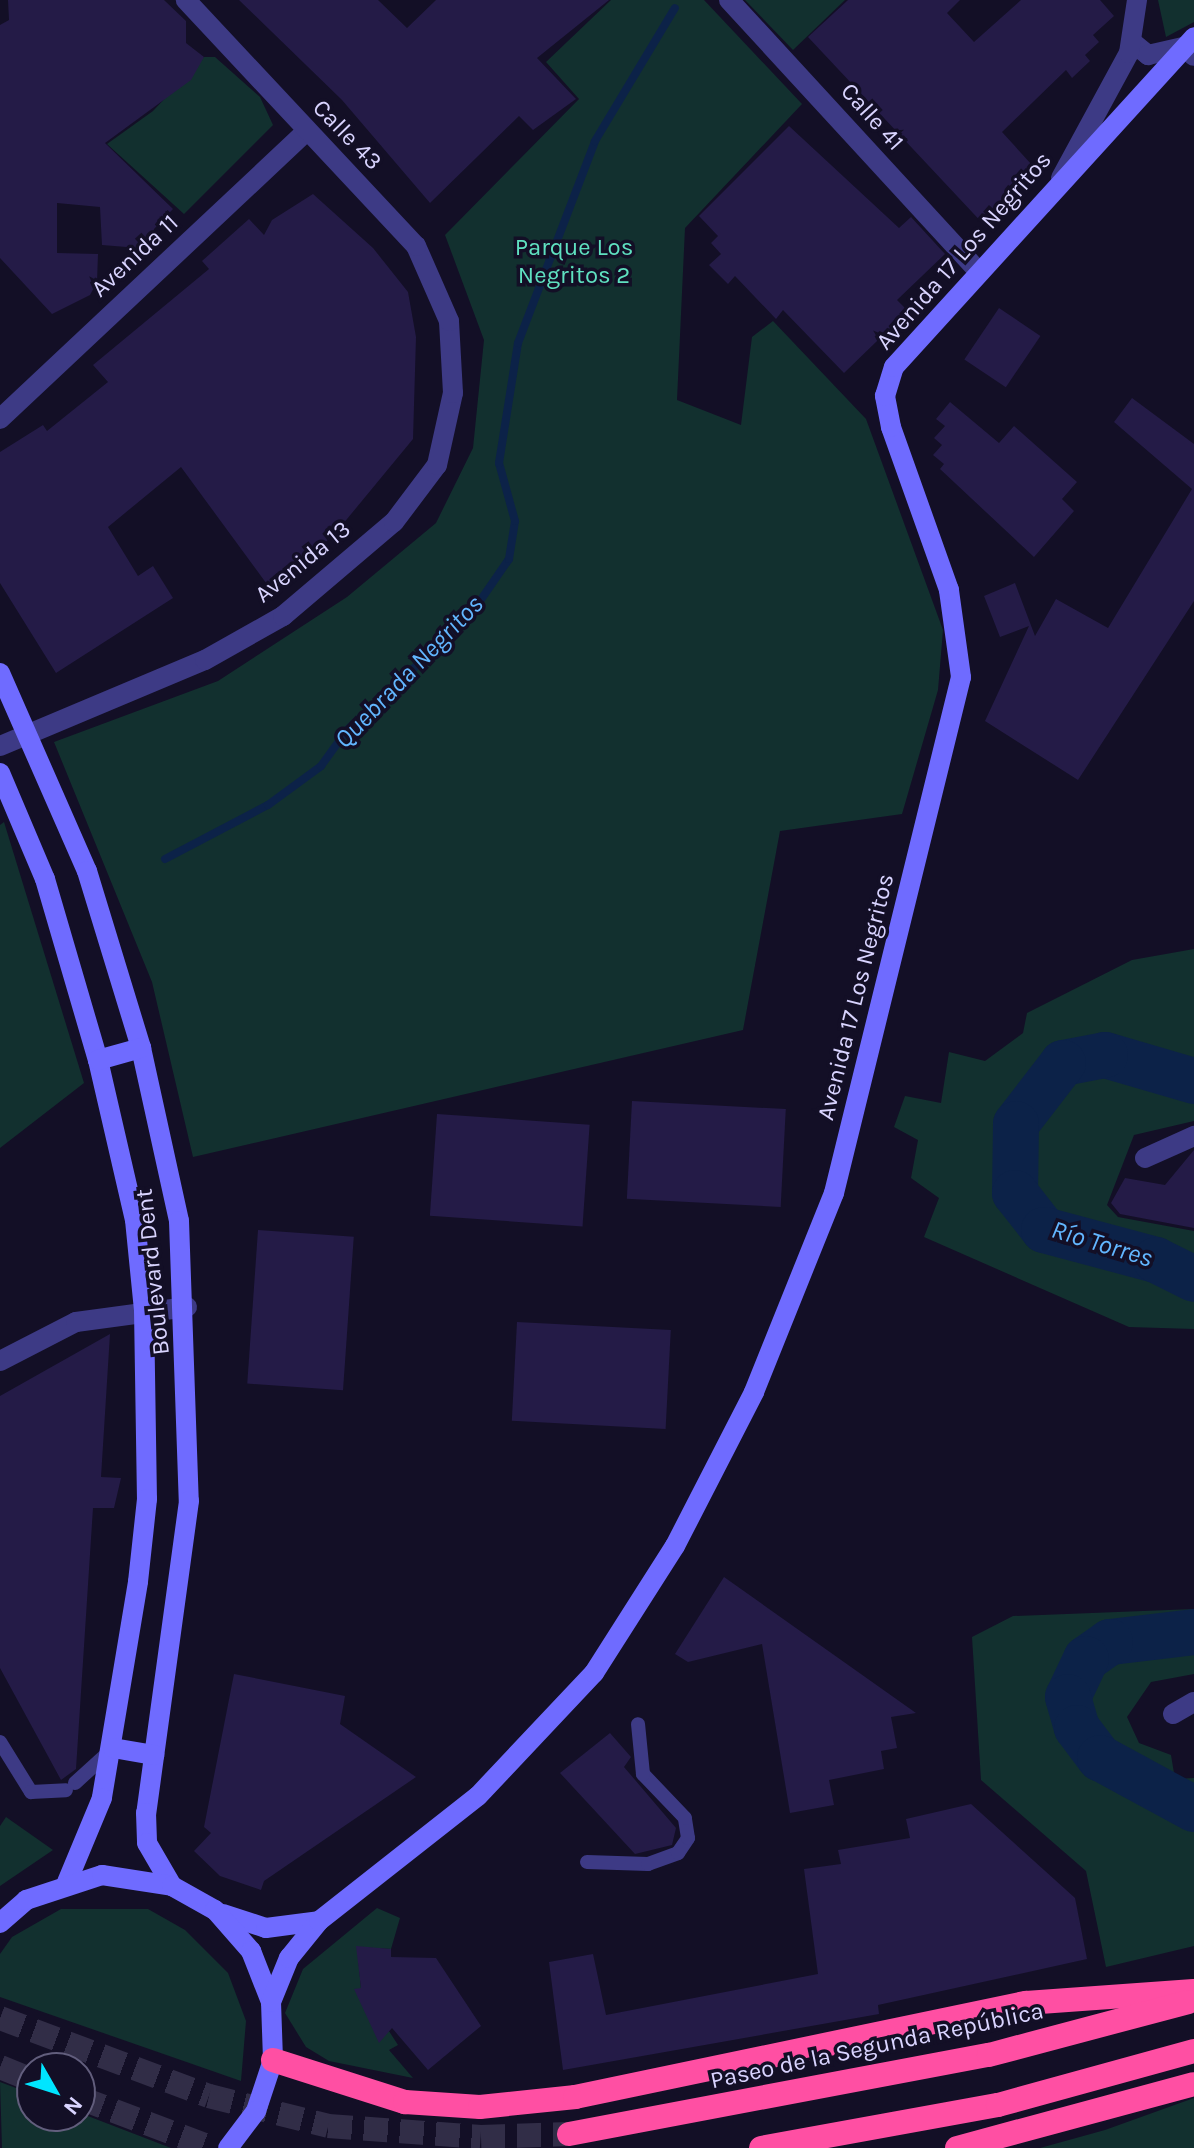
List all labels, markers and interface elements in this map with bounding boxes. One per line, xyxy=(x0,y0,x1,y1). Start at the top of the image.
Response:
street label: Calle 41 xyxy=(834,77,910,157)
street label: Calle 43 xyxy=(306,94,388,176)
street label: Avenida 17 Los Negritos xyxy=(870,146,1058,356)
street label: Avenida 11 xyxy=(86,209,184,303)
park label: Parque Los Negritos 2 xyxy=(515,234,633,290)
street label: Avenida 13 xyxy=(249,515,357,609)
water label: Quebrada Negritos xyxy=(328,589,490,755)
street label: Avenida 17 Los Negritos xyxy=(811,871,901,1123)
street label: Boulevard Dent xyxy=(130,1187,176,1357)
water label: Río Torres xyxy=(1047,1214,1157,1274)
street label: Paseo de la Segunda República xyxy=(708,1997,1046,2095)
north arrow xyxy=(16,2052,96,2132)
text: N xyxy=(58,2092,88,2120)

